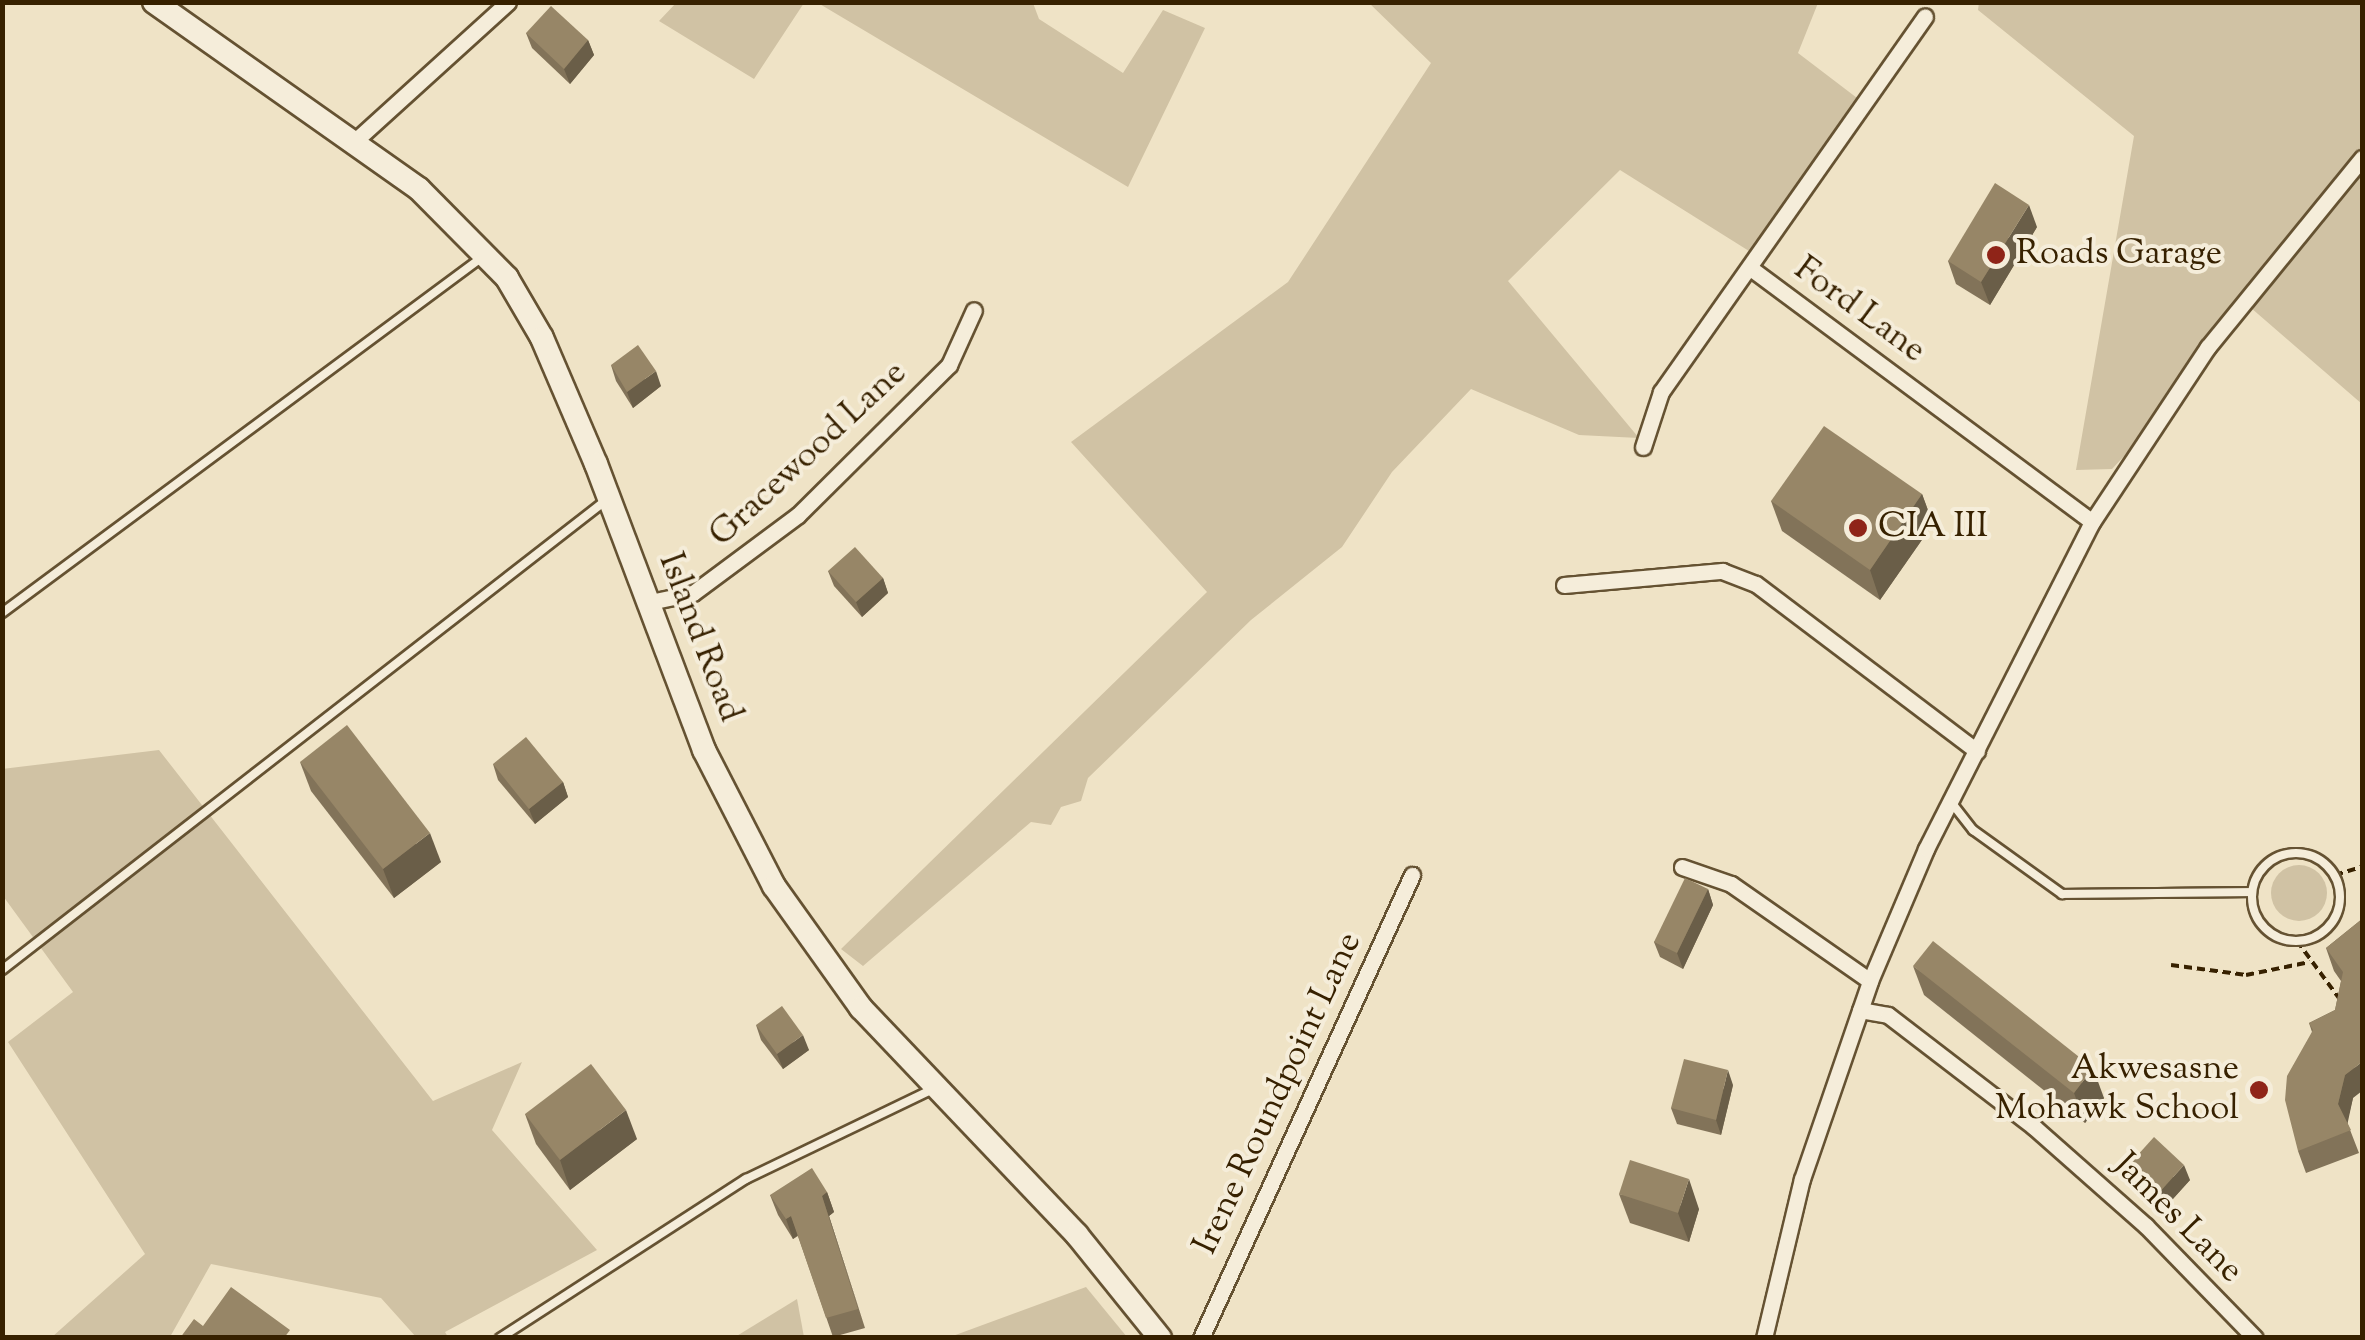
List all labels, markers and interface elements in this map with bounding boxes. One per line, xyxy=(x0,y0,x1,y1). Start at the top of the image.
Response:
place label: Roads Garage xyxy=(2016,234,2222,276)
marker: Roads Garage xyxy=(1985,244,2007,266)
street label: Ford Lane xyxy=(1785,249,1933,373)
street label: Gracewood Lane xyxy=(702,353,916,557)
place label: CIA III xyxy=(1878,507,1988,549)
marker: CIA III xyxy=(1847,517,1869,539)
street label: Island Road xyxy=(648,548,750,728)
street label: Irene Roundpoint Lane xyxy=(1186,926,1372,1262)
place label: Akwesasne Mohawk School xyxy=(1995,1049,2239,1131)
marker: Akwesasne Mohawk School xyxy=(2248,1079,2270,1101)
street label: James Lane xyxy=(2103,1145,2251,1293)

